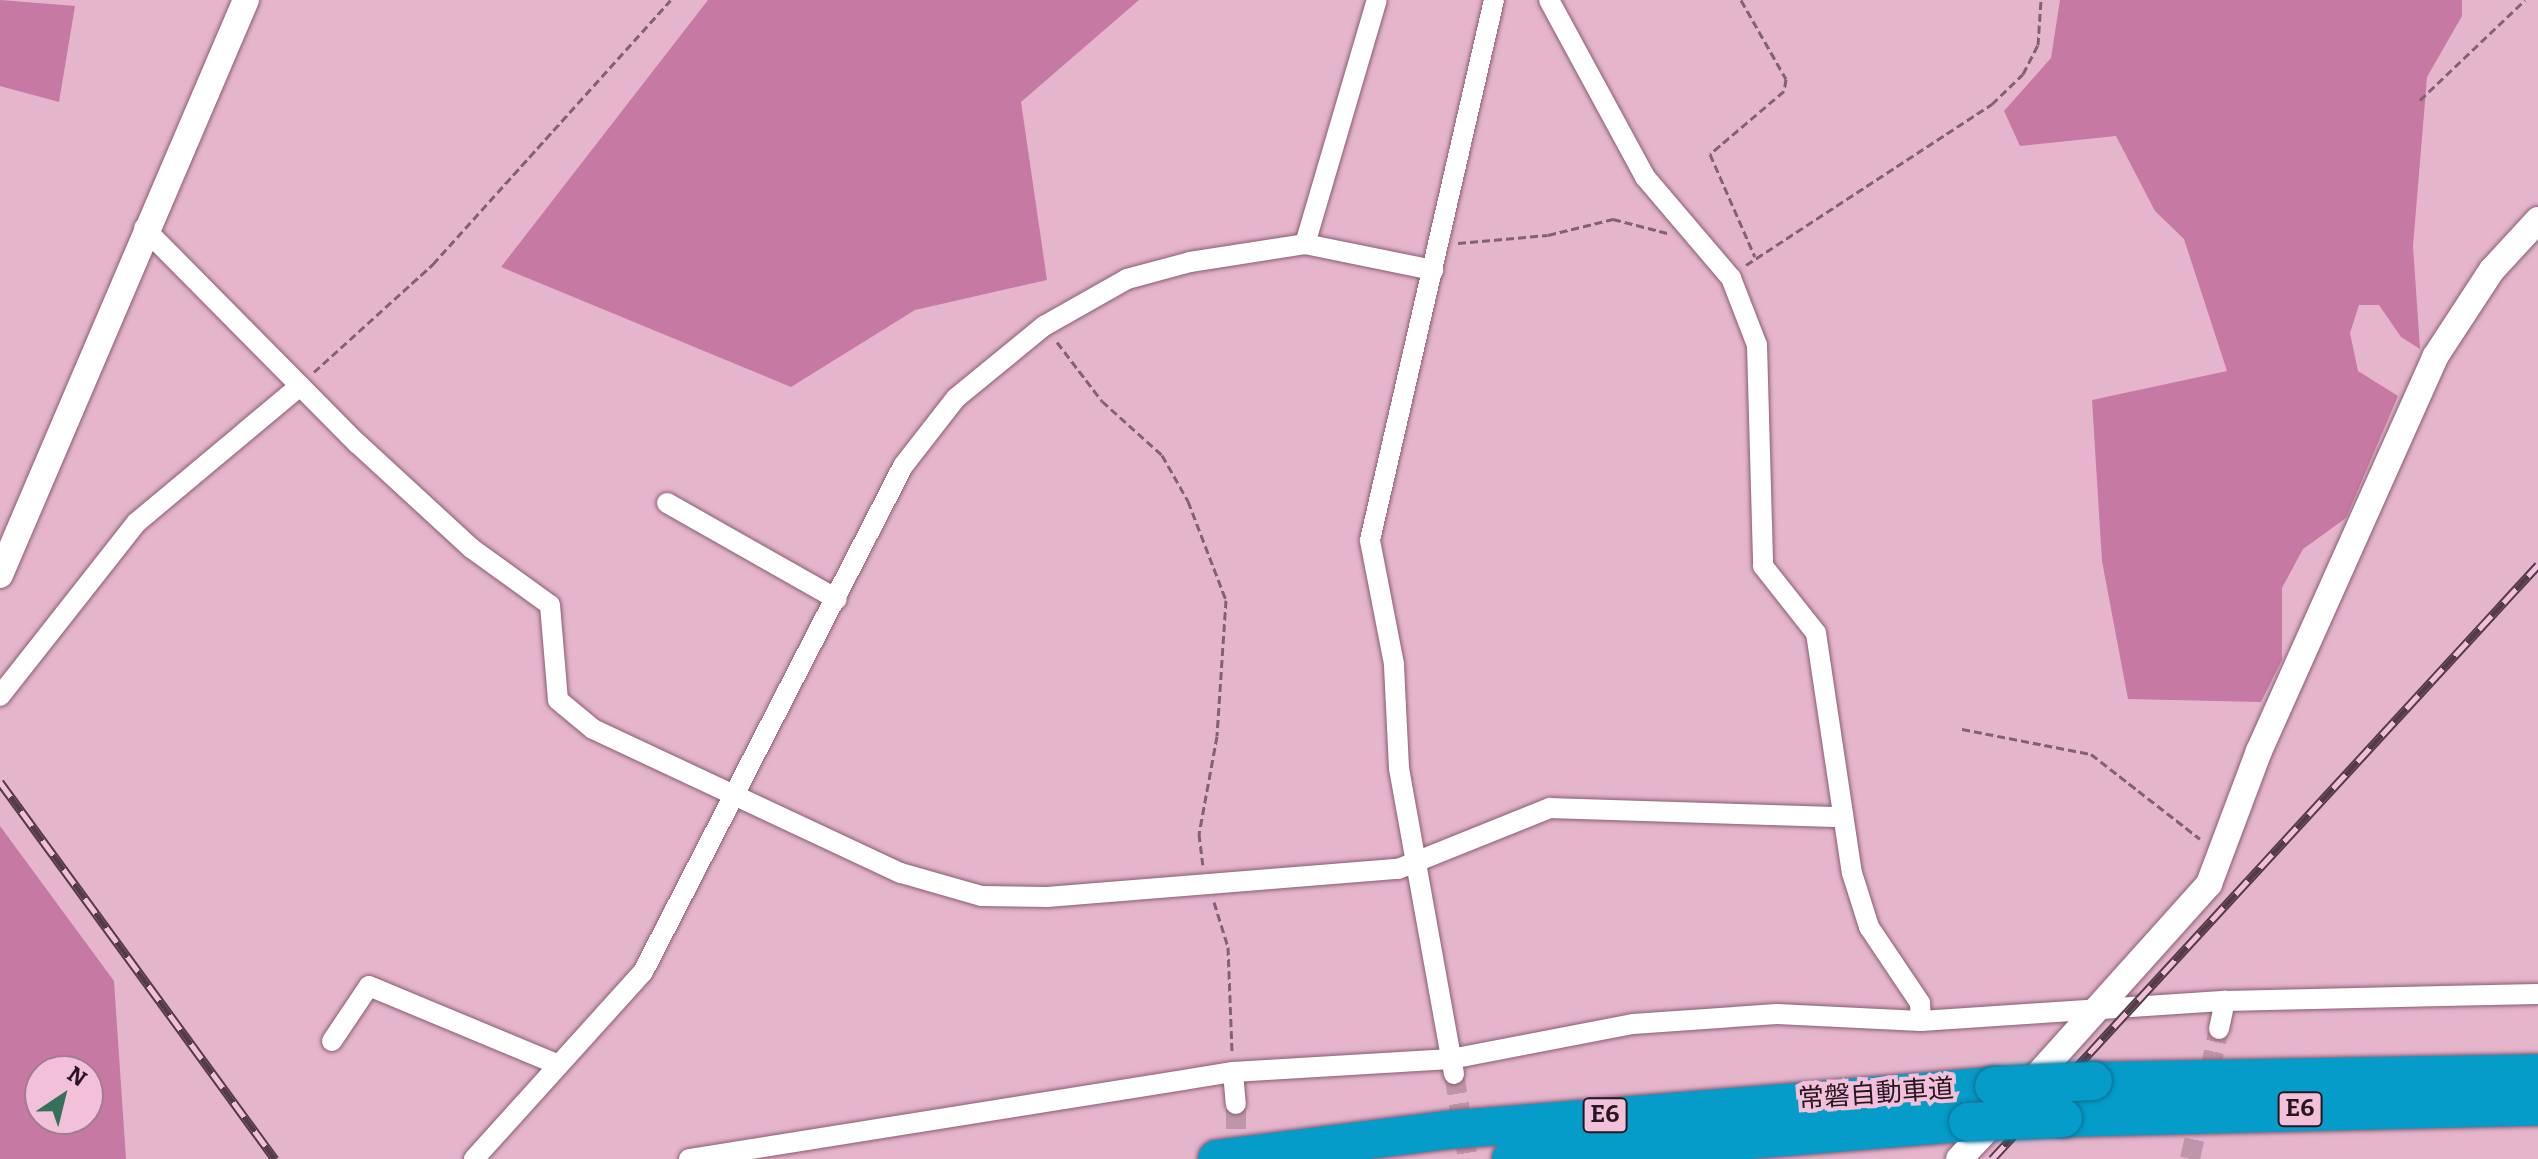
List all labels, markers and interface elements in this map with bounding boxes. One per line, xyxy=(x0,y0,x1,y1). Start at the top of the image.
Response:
north arrow xyxy=(24,1055,104,1135)
text: N xyxy=(62,1061,92,1092)
street label: 常磐自動車道 xyxy=(1797,1073,1955,1115)
road number: E6 xyxy=(2276,1089,2324,1129)
road number: E6 xyxy=(1581,1095,1629,1135)

